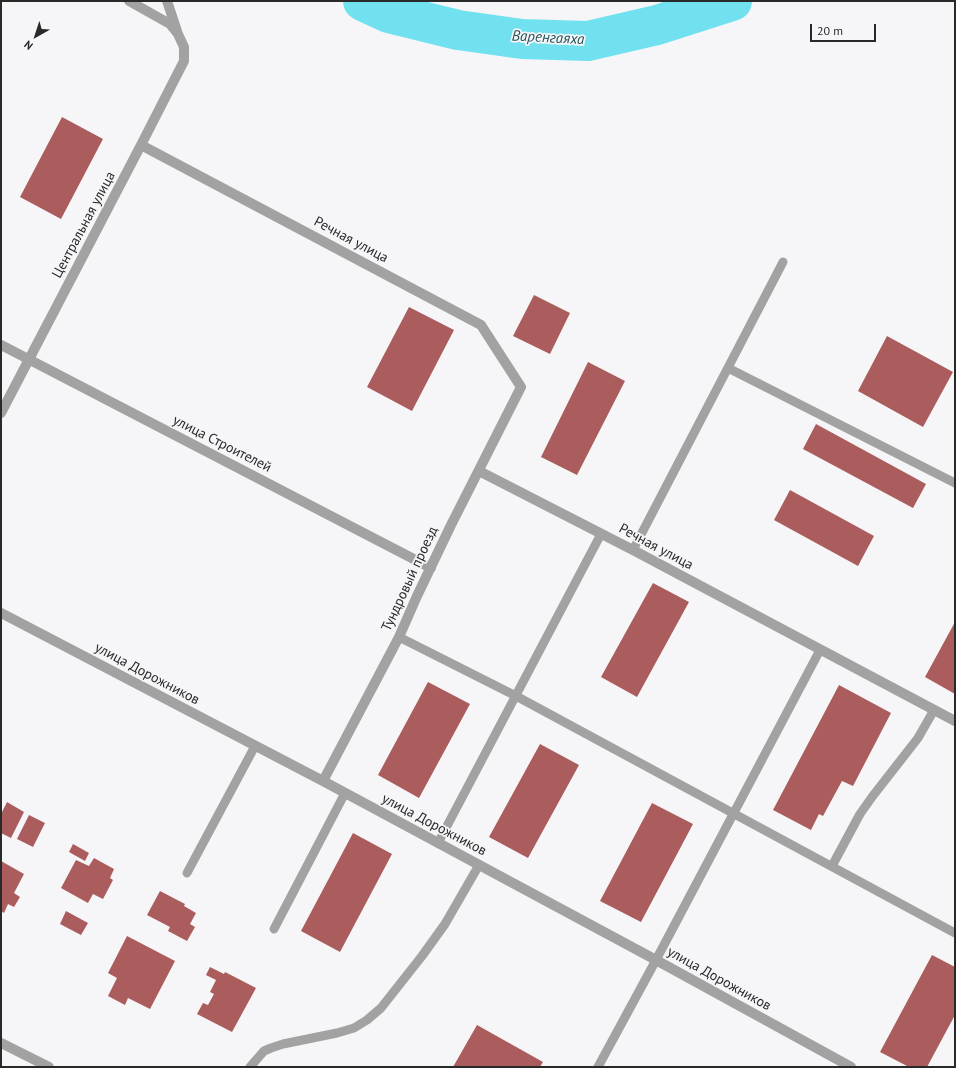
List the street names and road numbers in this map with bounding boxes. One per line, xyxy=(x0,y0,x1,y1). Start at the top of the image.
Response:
street label: Центральная улица xyxy=(49,169,119,281)
street label: Речная улица xyxy=(311,213,391,267)
street label: улица Строителей xyxy=(170,412,274,476)
street label: Речная улица xyxy=(616,520,696,574)
street label: Тундровый проезд xyxy=(378,524,442,634)
street label: улица Дорожников xyxy=(92,639,202,709)
street label: улица Дорожников xyxy=(379,790,489,860)
street label: улица Дорожников xyxy=(664,943,774,1015)

